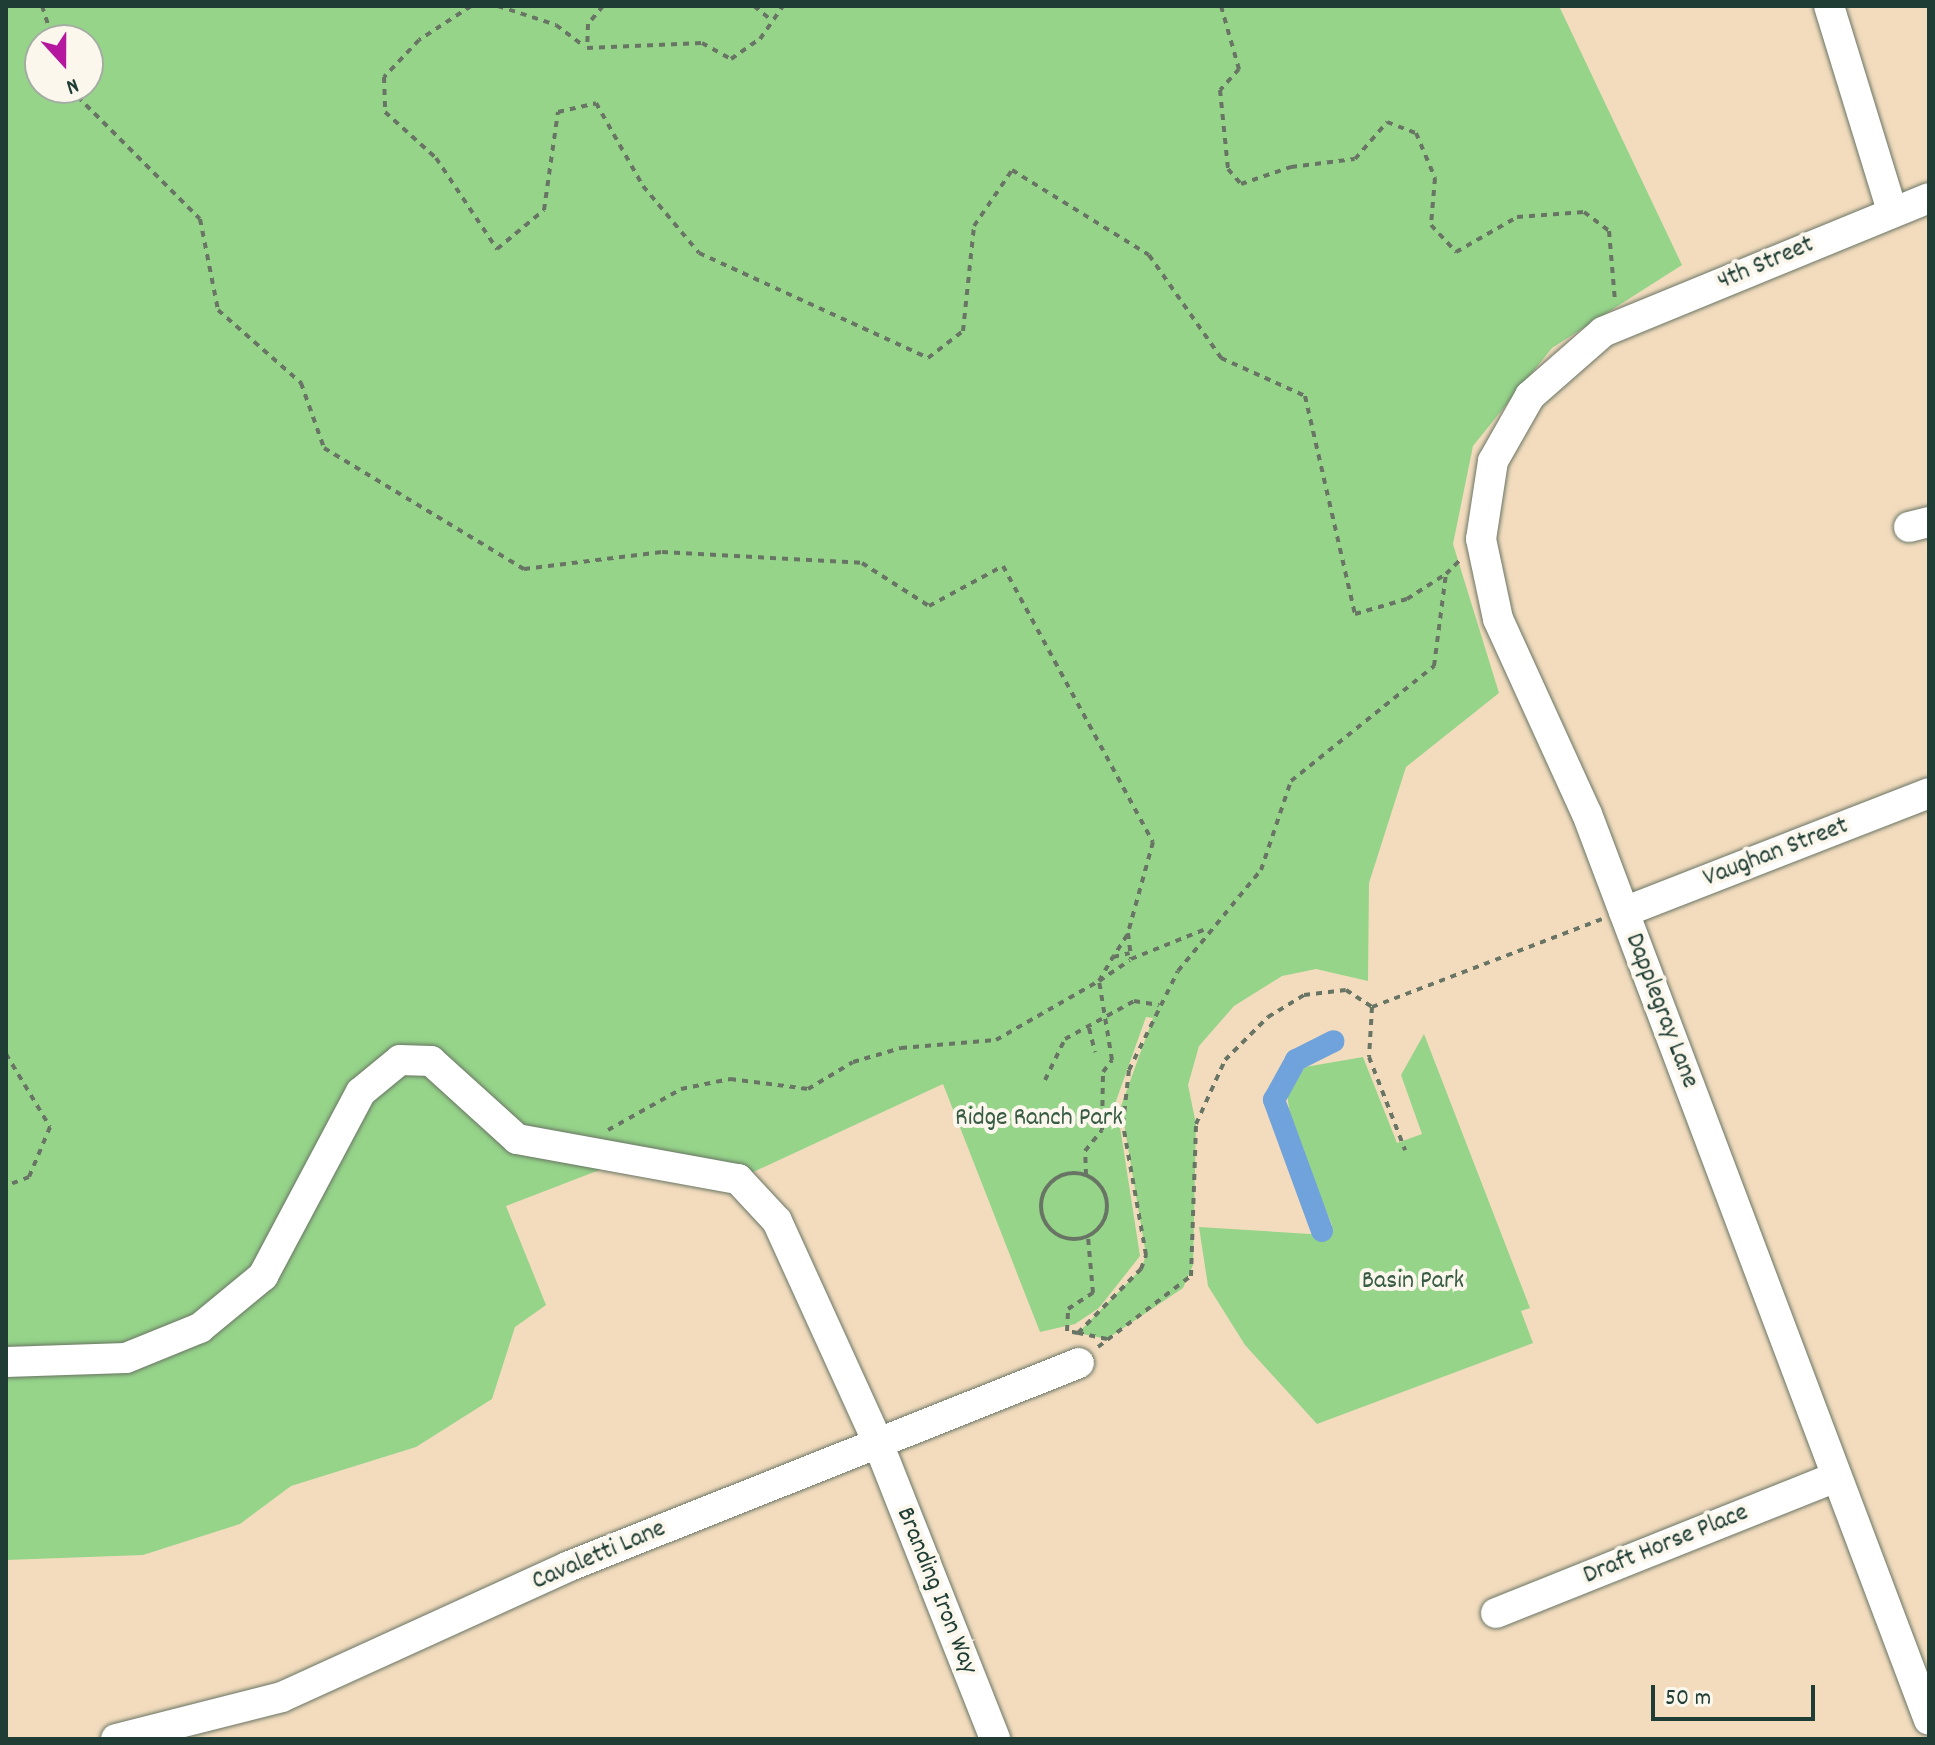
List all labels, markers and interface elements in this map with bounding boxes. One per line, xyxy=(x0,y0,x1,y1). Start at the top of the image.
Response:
north arrow xyxy=(24,24,104,104)
text: N xyxy=(61,69,83,101)
street label: 4th Street xyxy=(1713,230,1819,298)
street label: Vaughan Street xyxy=(1699,811,1853,895)
street label: Dapplegray Lane xyxy=(1617,929,1705,1093)
park label: Ridge Ranch Park xyxy=(955,1103,1123,1135)
park label: Basin Park xyxy=(1362,1266,1464,1298)
street label: Draft Horse Place xyxy=(1579,1498,1753,1592)
street label: Branding Iron Way xyxy=(888,1503,984,1679)
street label: Cavaletti Lane xyxy=(528,1514,670,1598)
scale bar xyxy=(1655,1669,1819,1719)
text: 50 m xyxy=(1665,1682,1711,1716)

